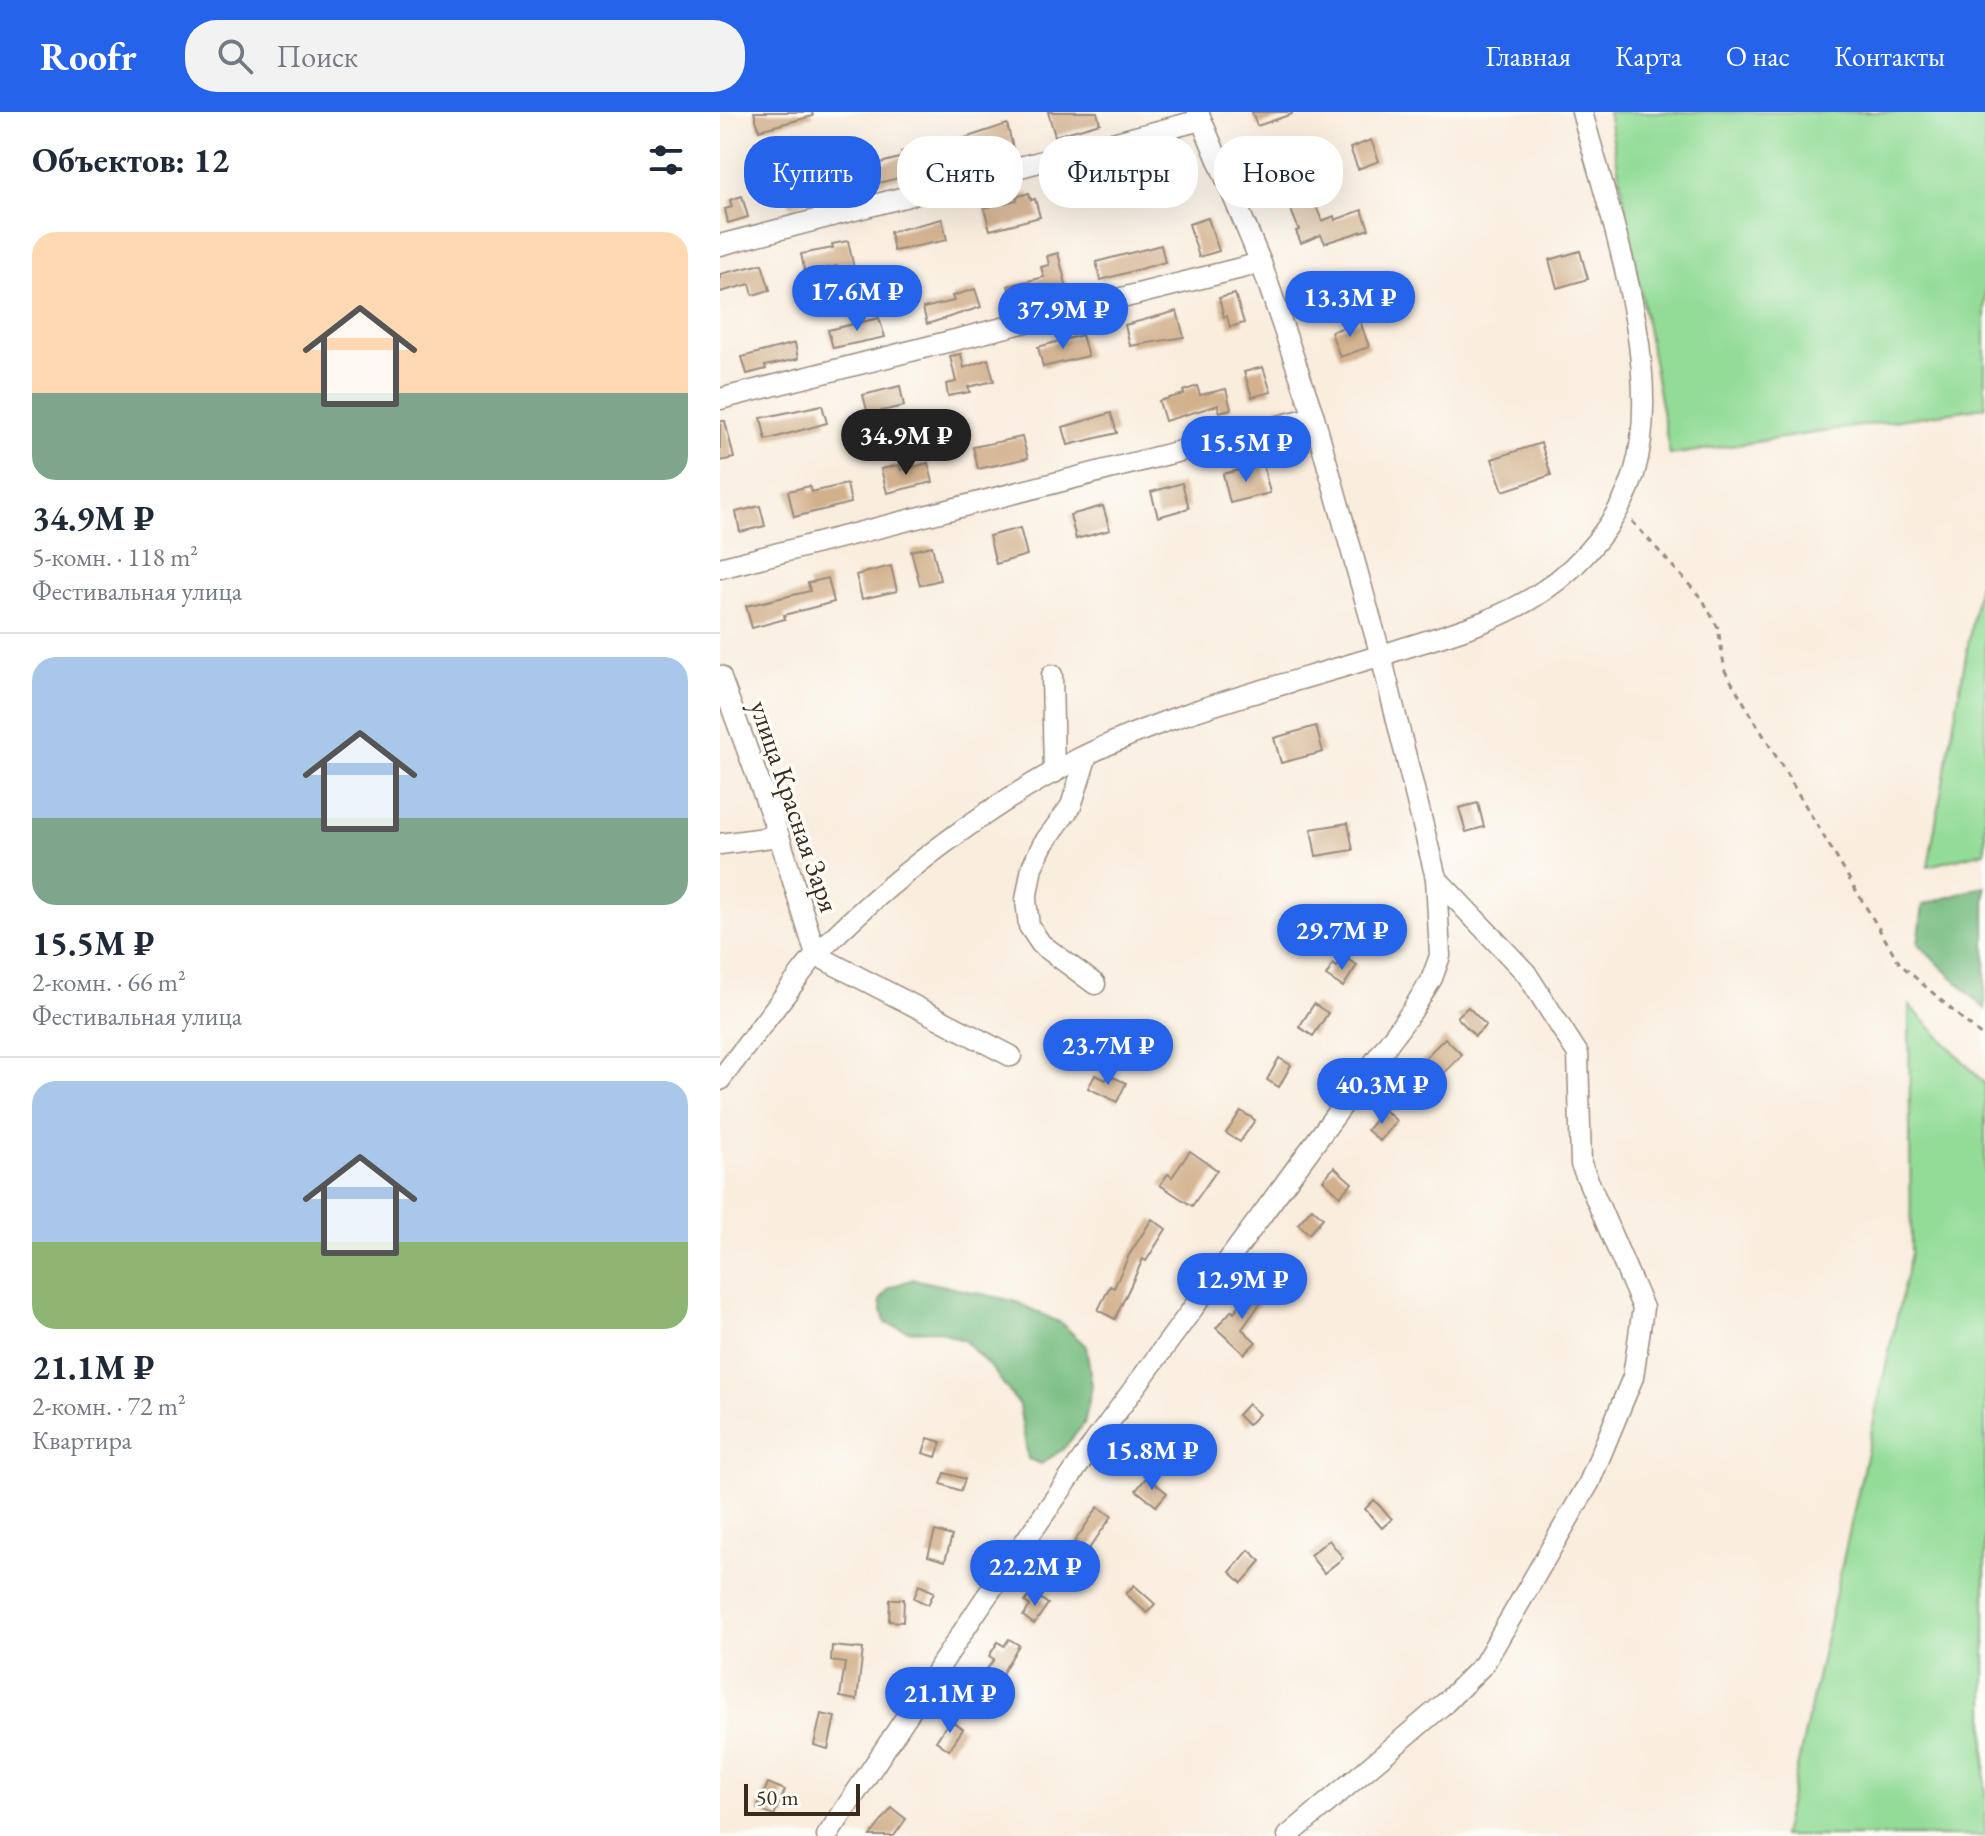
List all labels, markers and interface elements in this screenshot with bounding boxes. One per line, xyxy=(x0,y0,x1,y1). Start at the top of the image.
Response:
search box xyxy=(185,20,745,92)
text: Roofr xyxy=(40,32,137,81)
icon: search xyxy=(213,34,257,78)
text: Поиск xyxy=(277,37,358,76)
text: Главная xyxy=(1486,38,1571,74)
text: Карта xyxy=(1615,38,1682,74)
text: О нас xyxy=(1726,38,1790,74)
text: Контакты xyxy=(1834,38,1945,74)
chip: Купить xyxy=(744,136,881,208)
chip: Снять xyxy=(897,136,1023,208)
chip: Фильтры xyxy=(1039,136,1198,208)
chip: Новое xyxy=(1214,136,1343,208)
text: Объектов: 12 xyxy=(32,138,229,182)
icon: filters xyxy=(644,138,688,182)
pin: 17.6M ₽ xyxy=(783,265,931,333)
pin: 13.3M ₽ xyxy=(1276,271,1424,339)
text: 17.6M ₽ xyxy=(810,274,904,308)
text: 13.3M ₽ xyxy=(1303,280,1397,314)
pin: 37.9M ₽ xyxy=(989,283,1137,351)
icon: home xyxy=(288,284,432,428)
text: 37.9M ₽ xyxy=(1016,292,1110,326)
pin: 34.9M ₽ xyxy=(832,409,980,477)
pin: 15.5M ₽ xyxy=(1172,416,1320,484)
text: 34.9M ₽ xyxy=(859,418,953,452)
text: 15.5M ₽ xyxy=(1199,425,1293,459)
text: 34.9M ₽ xyxy=(32,496,155,540)
text: 5-комн. · 118 m² xyxy=(32,540,198,574)
text: Фестивальная улица xyxy=(32,574,242,608)
street label: улица Красная Заря xyxy=(742,695,848,917)
icon: home xyxy=(288,709,432,853)
pin: 29.7M ₽ xyxy=(1268,904,1416,972)
text: 29.7M ₽ xyxy=(1295,913,1389,947)
text: 15.5M ₽ xyxy=(32,921,155,965)
text: 2-комн. · 66 m² xyxy=(32,965,186,999)
text: Фестивальная улица xyxy=(32,999,242,1033)
pin: 23.7M ₽ xyxy=(1034,1019,1182,1087)
text: 23.7M ₽ xyxy=(1061,1028,1155,1062)
pin: 40.3M ₽ xyxy=(1308,1058,1456,1126)
text: 40.3M ₽ xyxy=(1335,1067,1429,1101)
icon: home xyxy=(288,1133,432,1277)
pin: 12.9M ₽ xyxy=(1168,1253,1316,1321)
text: 12.9M ₽ xyxy=(1195,1262,1289,1296)
text: 21.1M ₽ xyxy=(32,1345,155,1389)
text: 2-комн. · 72 m² xyxy=(32,1389,186,1423)
text: Квартира xyxy=(32,1423,132,1457)
pin: 15.8M ₽ xyxy=(1078,1424,1226,1492)
text: 15.8M ₽ xyxy=(1105,1433,1199,1467)
pin: 22.2M ₽ xyxy=(961,1540,1109,1608)
text: 22.2M ₽ xyxy=(988,1549,1082,1583)
pin: 21.1M ₽ xyxy=(876,1667,1024,1735)
text: 21.1M ₽ xyxy=(903,1676,997,1710)
scale bar xyxy=(744,1780,860,1816)
text: 50 m xyxy=(756,1783,799,1812)

